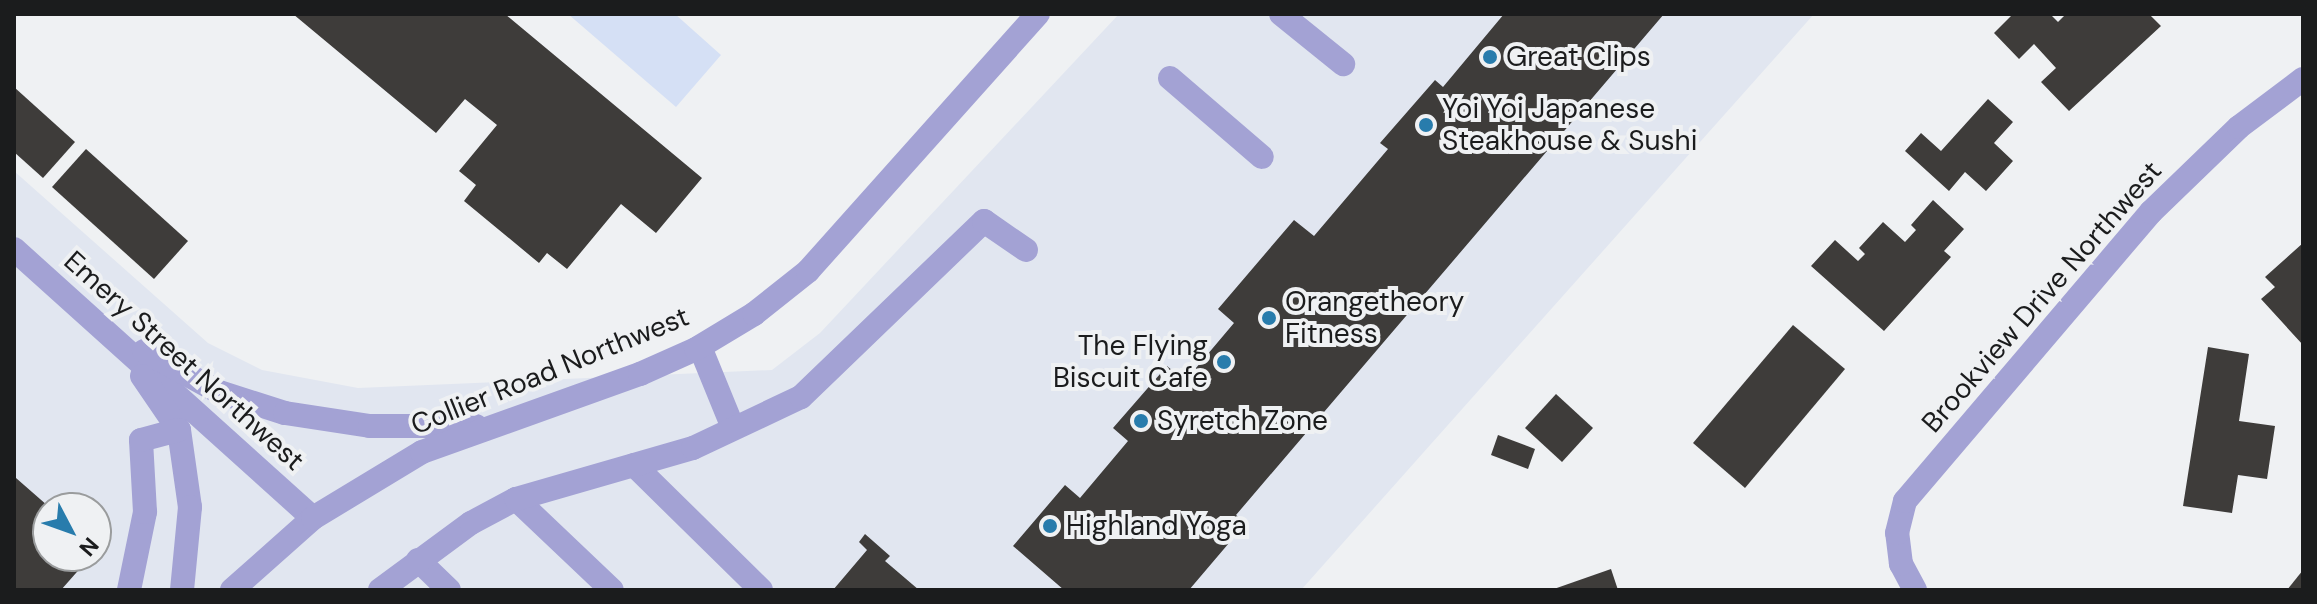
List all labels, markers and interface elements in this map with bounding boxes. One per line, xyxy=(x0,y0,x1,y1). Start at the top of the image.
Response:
place label: Great Clips xyxy=(1506,40,1651,74)
marker: Great Clips xyxy=(1481,48,1499,66)
place label: Yoi Yoi Japanese Steakhouse & Sushi xyxy=(1442,92,1697,158)
marker: Yoi Yoi Japanese Steakhouse & Sushi xyxy=(1417,116,1435,134)
street label: Brookview Drive Northwest xyxy=(1915,155,2169,439)
street label: Emery Street Northwest xyxy=(57,244,311,478)
place label: Orangetheory Fitness xyxy=(1285,285,1464,351)
street label: Collier Road Northwest xyxy=(406,300,694,442)
marker: Orangetheory Fitness xyxy=(1260,309,1278,327)
place label: The Flying Biscuit Cafe xyxy=(1053,329,1208,395)
marker: The Flying Biscuit Cafe xyxy=(1215,353,1233,371)
place label: Syretch Zone xyxy=(1157,404,1328,438)
marker: Syretch Zone xyxy=(1132,412,1150,430)
north arrow xyxy=(32,492,112,572)
place label: Highland Yoga xyxy=(1066,509,1247,543)
marker: Highland Yoga xyxy=(1041,517,1059,535)
text: N xyxy=(73,531,105,562)

